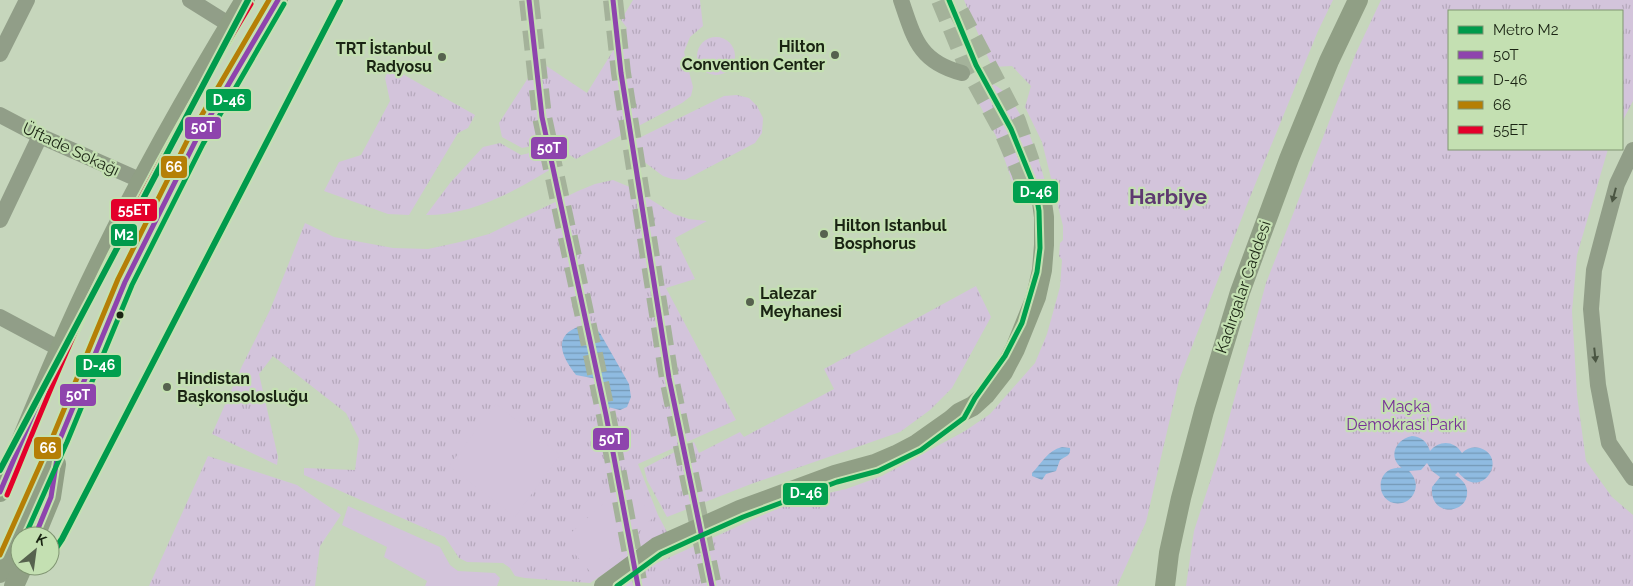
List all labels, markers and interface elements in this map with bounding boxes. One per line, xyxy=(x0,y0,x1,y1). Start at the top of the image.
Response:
legend xyxy=(1448,10,1623,150)
text: Metro M2 xyxy=(1493,21,1559,39)
place label: Hilton Convention Center xyxy=(682,37,825,74)
place label: TRT İstanbul Radyosu xyxy=(336,38,433,76)
text: 50T xyxy=(1493,46,1519,64)
marker: Hilton Convention Center xyxy=(829,49,841,61)
marker: TRT İstanbul Radyosu xyxy=(436,51,448,63)
text: D-46 xyxy=(1493,71,1527,89)
line badge: D-46 xyxy=(205,88,252,112)
text: D-46 xyxy=(213,92,245,108)
text: 66 xyxy=(1493,96,1511,114)
line badge: 50T xyxy=(184,116,222,140)
street label: Üftade Sokağı xyxy=(20,117,123,180)
text: 50T xyxy=(191,119,216,135)
text: 55ET xyxy=(1493,121,1528,139)
line badge: 50T xyxy=(530,136,568,160)
text: 50T xyxy=(537,140,562,156)
line badge: 66 xyxy=(160,155,188,179)
text: 66 xyxy=(166,159,183,175)
line badge: D-46 xyxy=(1012,180,1059,204)
text: D-46 xyxy=(1020,184,1052,200)
district label: Harbiye xyxy=(1129,184,1207,209)
one-way arrow xyxy=(1610,188,1618,203)
line badge: 55ET xyxy=(110,198,158,222)
text: 55ET xyxy=(118,202,151,218)
place label: Hilton Istanbul Bosphorus xyxy=(834,216,948,253)
street label: Kadırgalar Caddesi xyxy=(1211,218,1275,356)
line badge: M2 xyxy=(110,223,138,247)
text: M2 xyxy=(114,227,134,243)
marker: Hilton Istanbul Bosphorus xyxy=(818,228,830,240)
place label: Lalezar Meyhanesi xyxy=(760,284,842,321)
marker: Lalezar Meyhanesi xyxy=(744,296,756,308)
unlabelled marker xyxy=(115,310,125,320)
one-way arrow xyxy=(1591,347,1599,363)
line badge: D-46 xyxy=(75,354,122,378)
text: D-46 xyxy=(83,357,115,373)
place label: Hindistan Başkonsolosluğu xyxy=(177,369,308,406)
marker: Hindistan Başkonsolosluğu xyxy=(161,381,173,393)
line badge: 50T xyxy=(59,383,97,407)
text: 50T xyxy=(66,387,91,403)
park label: Maçka Demokrasi Parkı xyxy=(1346,397,1466,434)
line badge: 50T xyxy=(592,427,630,451)
text: 50T xyxy=(599,431,624,447)
line badge: 66 xyxy=(33,436,62,460)
text: 66 xyxy=(40,440,57,456)
line badge: D-46 xyxy=(782,482,829,506)
text: D-46 xyxy=(790,485,822,501)
north arrow xyxy=(10,526,60,576)
text: K xyxy=(33,530,50,549)

